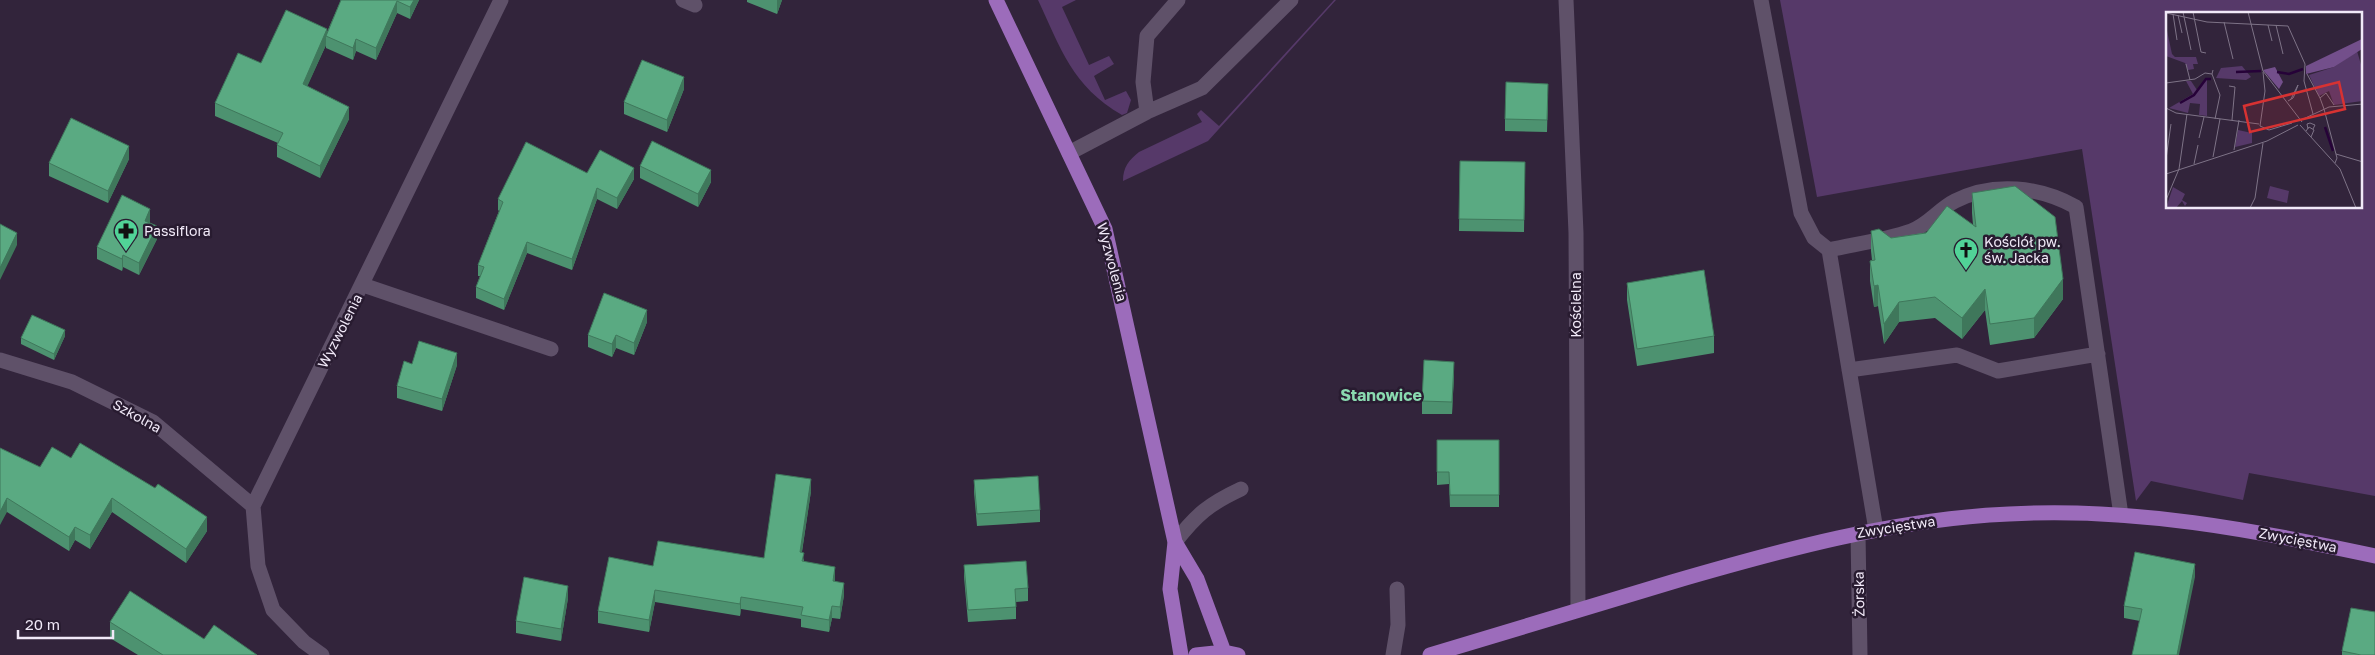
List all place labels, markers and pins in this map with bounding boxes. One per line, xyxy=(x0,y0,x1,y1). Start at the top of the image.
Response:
pharmacy icon: Passiflora xyxy=(113,218,139,252)
place label: Passiflora xyxy=(144,222,211,239)
place label: Kościół pw. św. Jacka xyxy=(1984,233,2061,266)
church icon: Kościół pw. św. Jacka xyxy=(1953,237,1979,271)

